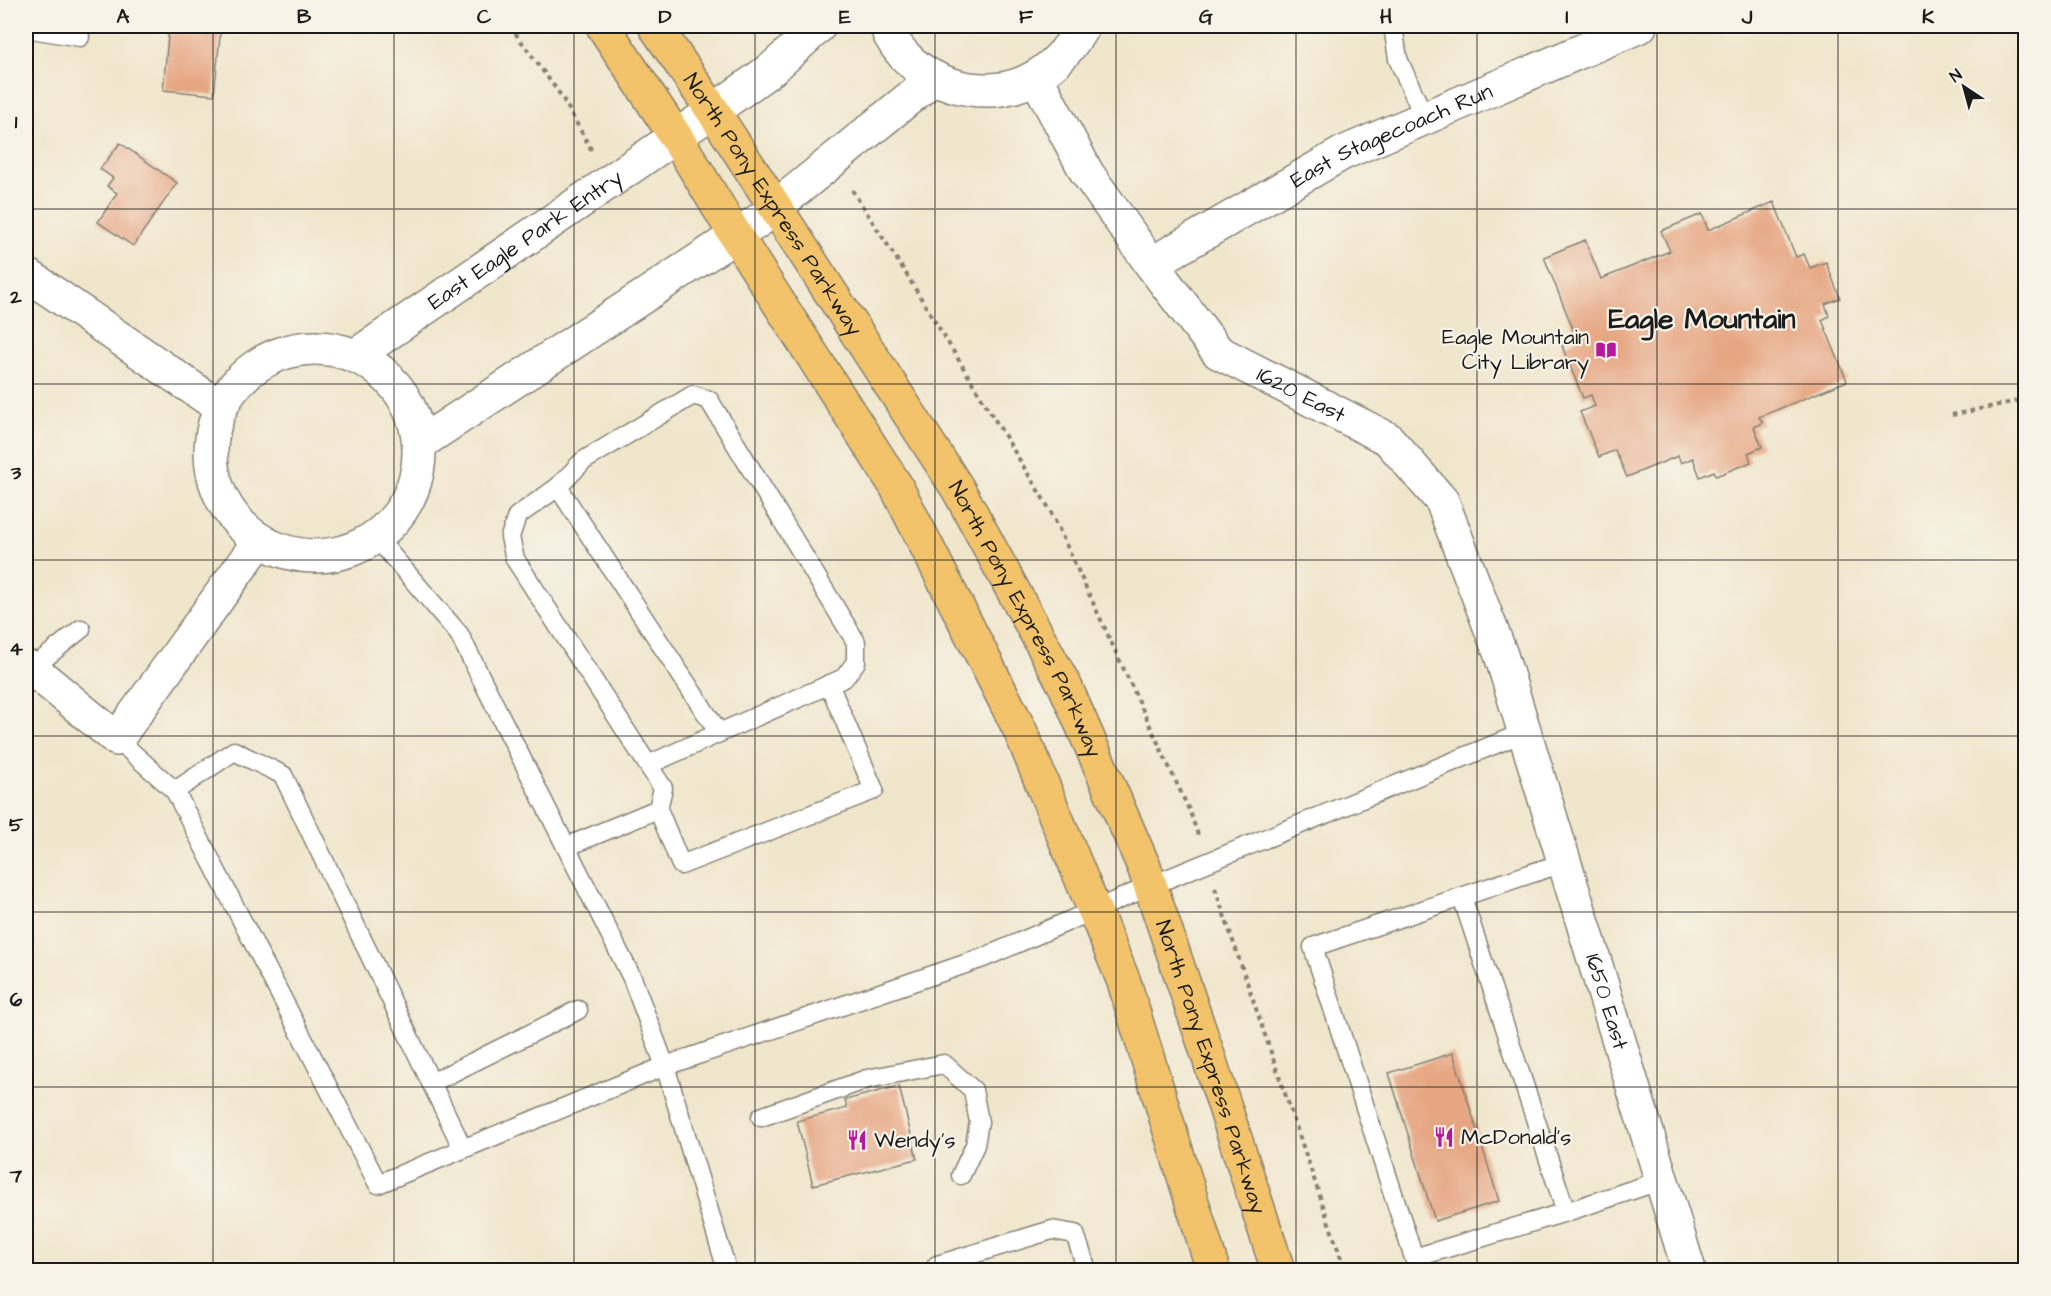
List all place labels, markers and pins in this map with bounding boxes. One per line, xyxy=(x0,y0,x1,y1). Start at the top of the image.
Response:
place label: Eagle Mountain City Library xyxy=(1442,322,1589,379)
library icon: Eagle Mountain City Library xyxy=(1594,338,1618,362)
place label: McDonald's xyxy=(1461,1122,1571,1153)
place label: Wendy's xyxy=(874,1125,956,1157)
restaurant icon: McDonald's xyxy=(1432,1125,1456,1149)
restaurant icon: Wendy's xyxy=(845,1128,869,1152)

